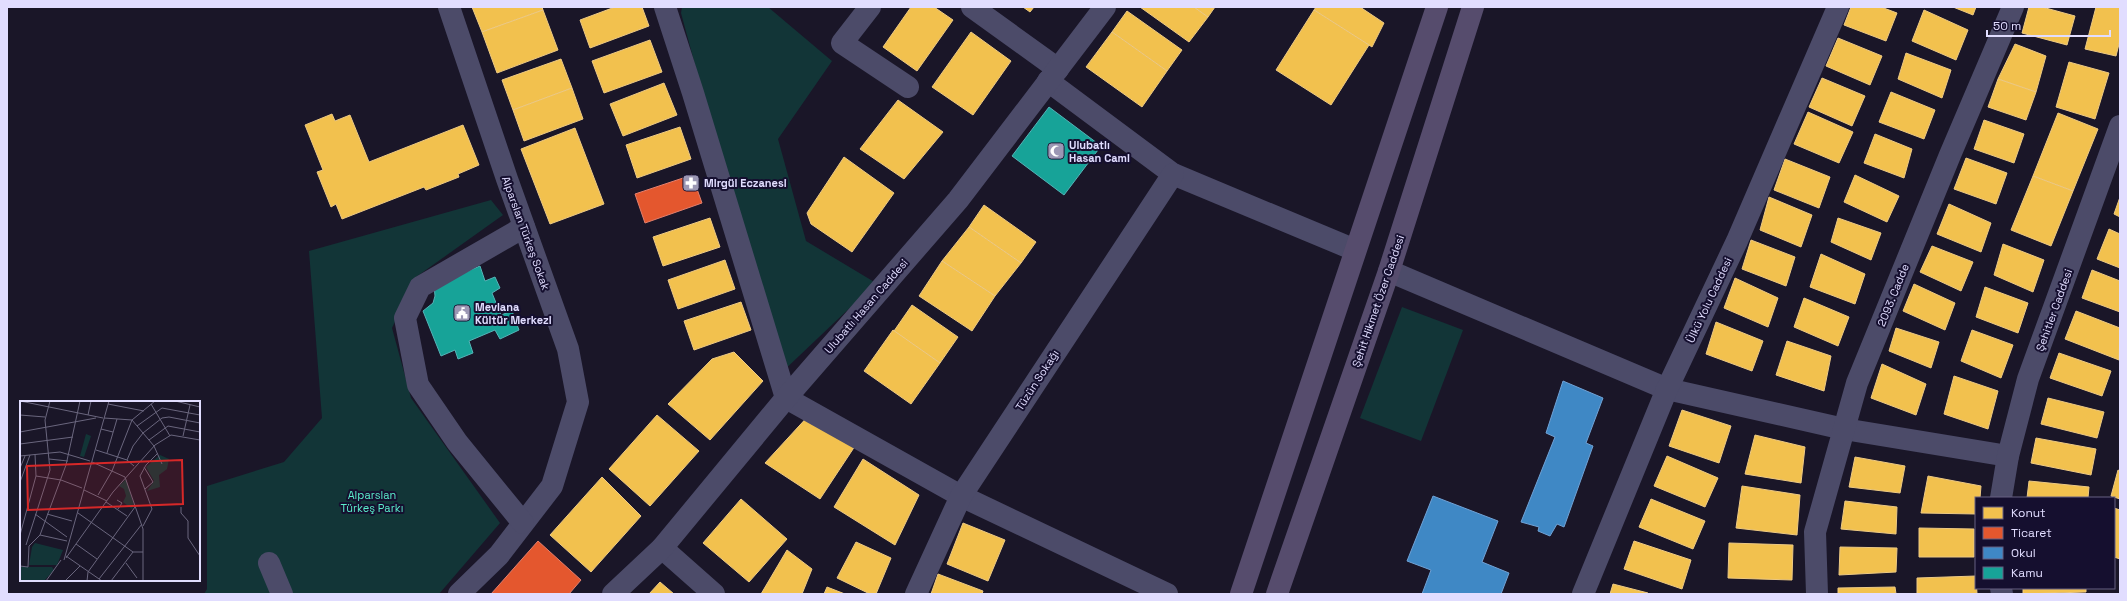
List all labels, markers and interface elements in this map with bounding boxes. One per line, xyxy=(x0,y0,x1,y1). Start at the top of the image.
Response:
scale bar xyxy=(1987,12,2110,38)
text: 50 m xyxy=(1993,18,2021,34)
place label: Ulubatlı Hasan Cami xyxy=(1069,138,1130,165)
mosque icon: Ulubatlı Hasan Cami xyxy=(1046,141,1066,161)
pharmacy icon: Mirgül Eczanesi xyxy=(681,173,701,193)
street label: Alparslan Türkeş Sokak xyxy=(499,174,553,292)
place label: Mirgül Eczanesi xyxy=(704,176,787,190)
street label: Şehit Hikmet Özer Caddesi xyxy=(1348,232,1407,369)
street label: Ülkü Yolu Caddesi xyxy=(1682,254,1735,345)
street label: Ulubatlı Hasan Caddesi xyxy=(821,256,911,356)
street label: 2093. Cadde xyxy=(1874,262,1912,328)
street label: Şehitler Caddesi xyxy=(2033,267,2075,353)
place label: Mevlana Kültür Merkezi xyxy=(475,300,552,327)
public building icon: Mevlana Kültür Merkezi xyxy=(452,303,472,323)
street label: Tüzün Sokağı xyxy=(1012,347,1062,413)
inset map xyxy=(20,401,200,581)
park label: Alparslan Türkeş Parkı xyxy=(341,488,403,515)
legend xyxy=(1975,497,2115,589)
text: Konut xyxy=(2011,505,2046,521)
text: Ticaret xyxy=(2011,525,2052,541)
text: Okul xyxy=(2011,545,2036,561)
text: Kamu xyxy=(2011,565,2043,581)

